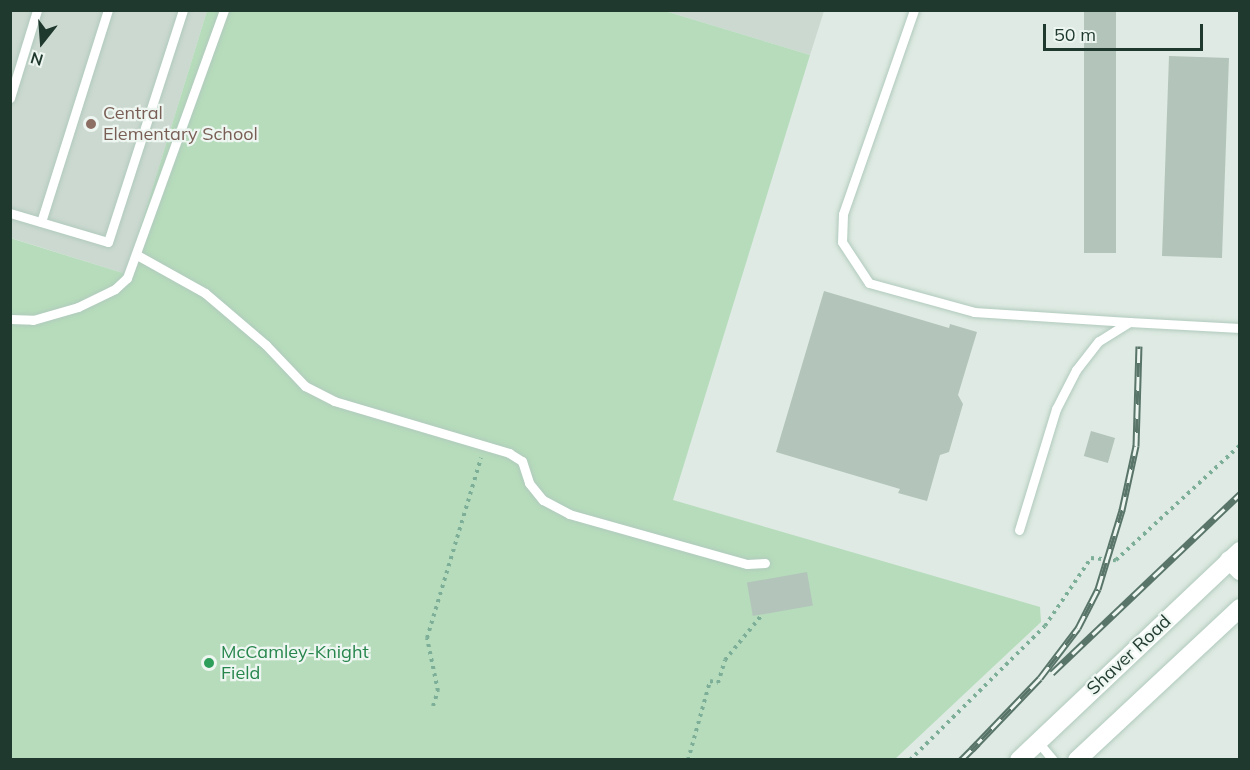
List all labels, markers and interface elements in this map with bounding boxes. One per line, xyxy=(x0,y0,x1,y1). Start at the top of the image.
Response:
north arrow xyxy=(12,12,72,72)
scale bar xyxy=(1046,12,1206,50)
text: 50 m xyxy=(1054,23,1096,46)
text: N xyxy=(28,48,45,71)
place label: Central Elementary School xyxy=(103,103,258,146)
marker: Central Elementary School xyxy=(84,117,98,131)
street label: Shaver Road xyxy=(1082,611,1176,699)
place label: McCamley-Knight Field xyxy=(221,642,369,684)
marker: McCamley-Knight Field xyxy=(202,656,216,670)

